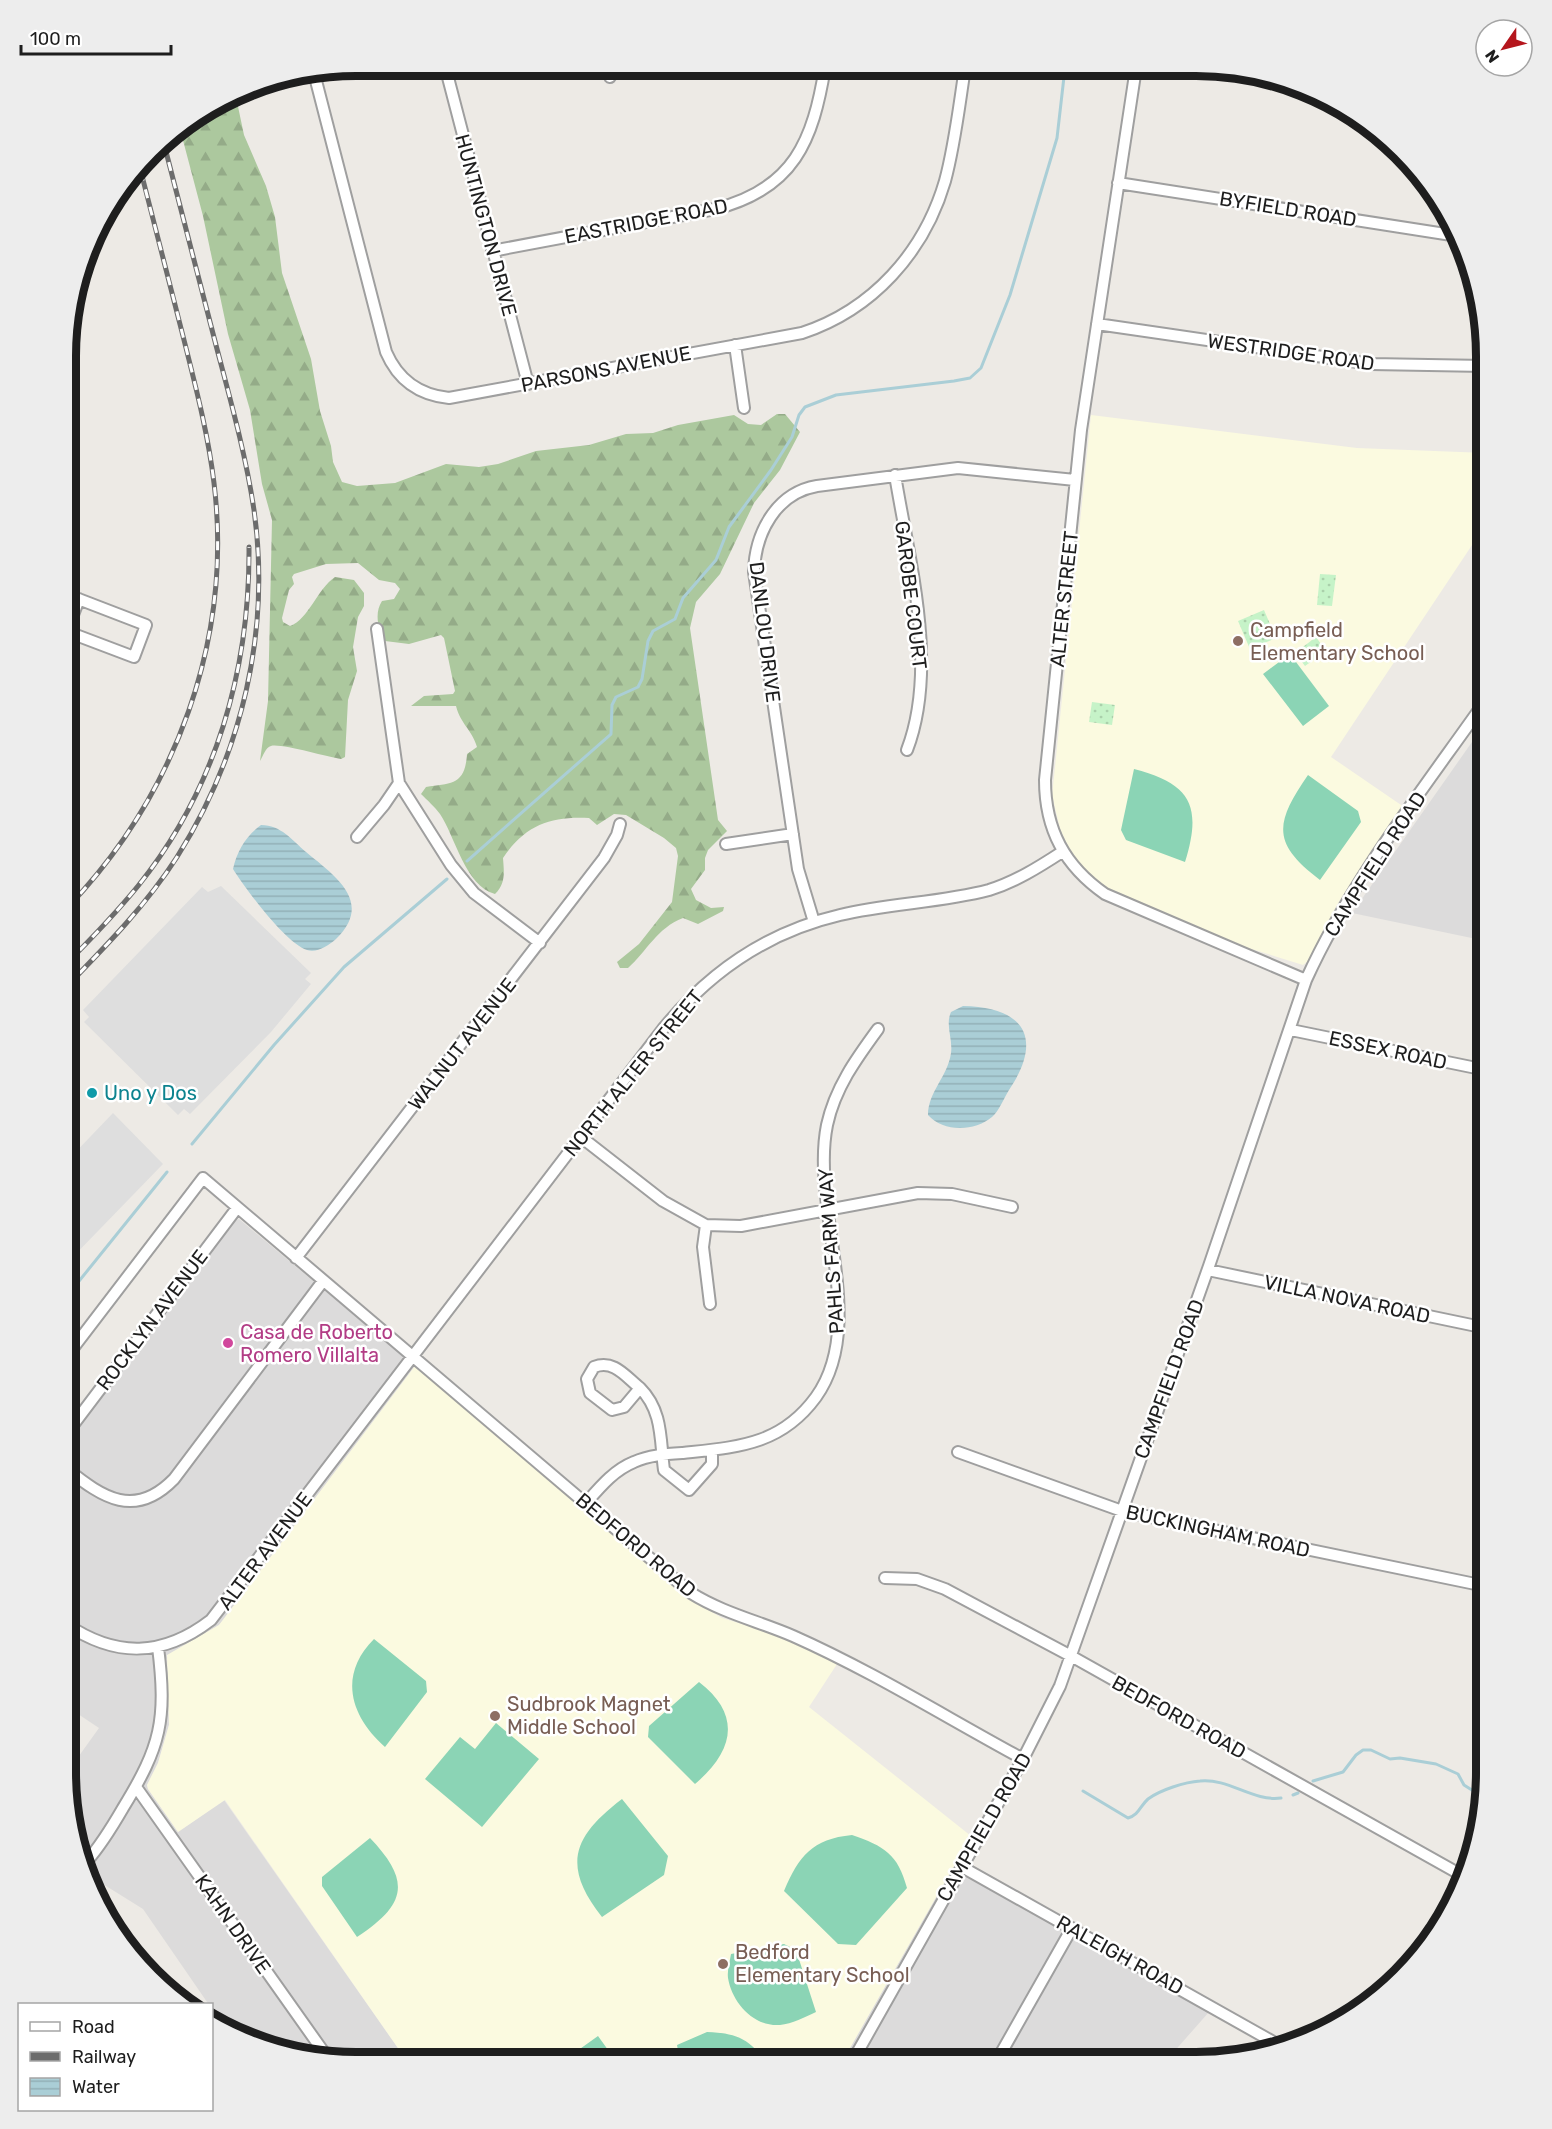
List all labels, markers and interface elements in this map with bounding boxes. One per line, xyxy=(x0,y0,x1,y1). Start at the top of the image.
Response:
scale bar xyxy=(21,18,171,56)
north arrow xyxy=(1474,18,1534,78)
text: 100 m xyxy=(30,28,81,50)
text: N xyxy=(1481,46,1503,66)
street label: HUNTINGTON DRIVE xyxy=(450,131,522,319)
street label: BYFIELD ROAD xyxy=(1218,186,1358,232)
street label: EASTRIDGE ROAD xyxy=(562,193,730,249)
street label: WESTRIDGE ROAD xyxy=(1206,328,1376,376)
street label: PARSONS AVENUE xyxy=(519,341,693,397)
street label: GAROBE COURT xyxy=(890,520,932,671)
street label: ALTER STREET xyxy=(1045,529,1083,668)
street label: DANLOU DRIVE xyxy=(744,560,786,704)
place label: Campfield Elementary School xyxy=(1250,618,1425,665)
marker: Campfield Elementary School xyxy=(1231,634,1245,648)
street label: CAMPFIELD ROAD xyxy=(1319,787,1431,941)
street label: WALNUT AVENUE xyxy=(403,973,521,1115)
street label: NORTH ALTER STREET xyxy=(558,985,708,1161)
street label: ESSEX ROAD xyxy=(1327,1026,1449,1074)
place label: Uno y Dos xyxy=(104,1081,197,1105)
marker: Uno y Dos xyxy=(85,1086,99,1100)
street label: PAHLS FARM WAY xyxy=(813,1167,849,1335)
street label: ROCKLYN AVENUE xyxy=(91,1245,213,1395)
street label: VILLA NOVA ROAD xyxy=(1262,1270,1432,1328)
street label: CAMPFIELD ROAD xyxy=(1129,1296,1209,1462)
place label: Casa de Roberto Romero Villalta xyxy=(240,1320,393,1367)
marker: Casa de Roberto Romero Villalta xyxy=(221,1336,235,1350)
street label: ALTER AVENUE xyxy=(213,1487,317,1615)
street label: BEDFORD ROAD xyxy=(571,1488,701,1602)
street label: BUCKINGHAM ROAD xyxy=(1124,1500,1312,1562)
street label: BEDFORD ROAD xyxy=(1108,1670,1250,1764)
place label: Sudbrook Magnet Middle School xyxy=(507,1692,671,1739)
marker: Sudbrook Magnet Middle School xyxy=(488,1709,502,1723)
street label: CAMPFIELD ROAD xyxy=(932,1748,1036,1906)
street label: KAHN DRIVE xyxy=(190,1870,276,1978)
street label: RALEIGH ROAD xyxy=(1052,1910,1188,2000)
place label: Bedford Elementary School xyxy=(735,1940,910,1987)
marker: Bedford Elementary School xyxy=(716,1957,730,1971)
legend xyxy=(18,2003,213,2111)
text: Road xyxy=(72,2016,115,2038)
text: Railway xyxy=(72,2046,136,2068)
text: Water xyxy=(72,2076,120,2098)

